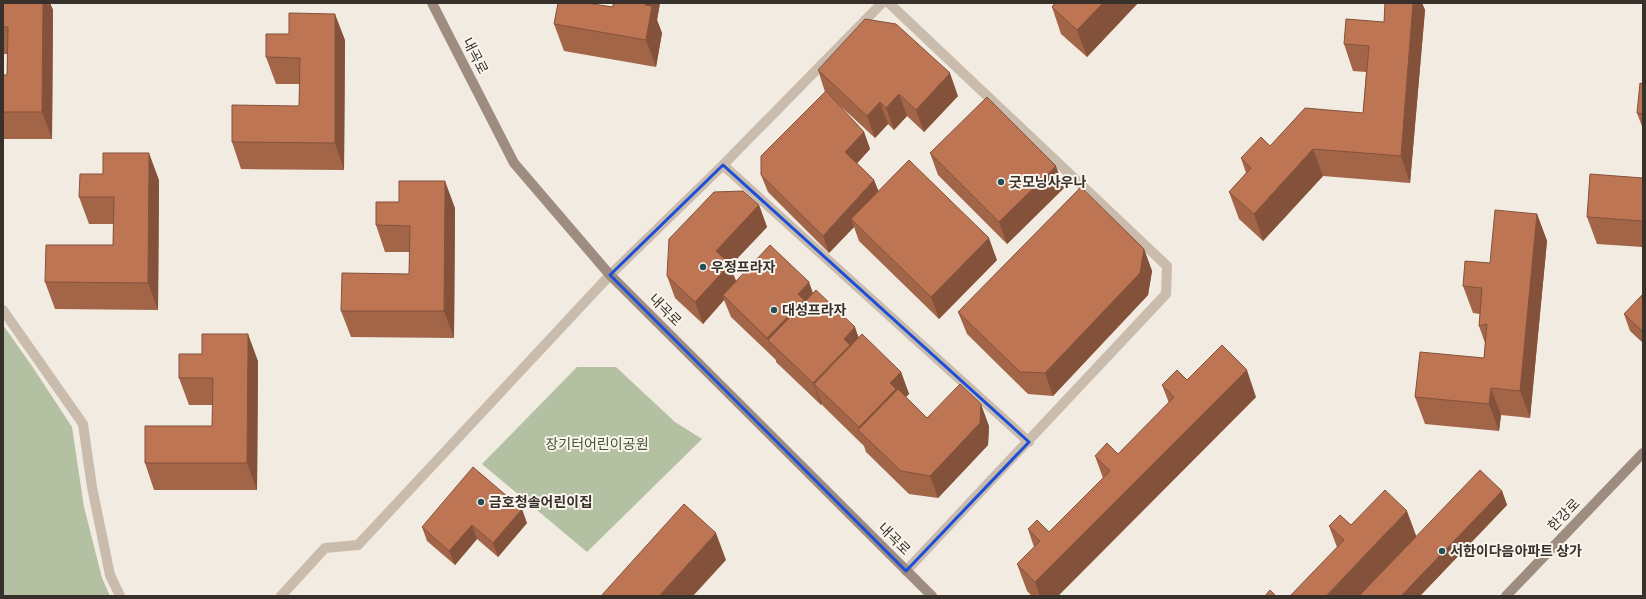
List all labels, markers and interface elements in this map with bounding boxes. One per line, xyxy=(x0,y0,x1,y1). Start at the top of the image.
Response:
street label: 내곡로 xyxy=(459,35,491,77)
place label: 굿모닝사우나 xyxy=(1009,174,1086,191)
marker: 굿모닝사우나 xyxy=(996,177,1006,187)
place label: 우정프라자 xyxy=(711,259,776,276)
marker: 우정프라자 xyxy=(698,262,708,272)
street label: 내곡로 xyxy=(645,290,685,330)
place label: 대성프라자 xyxy=(782,302,847,319)
marker: 대성프라자 xyxy=(769,305,779,315)
park label: 장기터어린이공원 xyxy=(545,436,649,453)
place label: 금호청솔어린이집 xyxy=(489,494,592,511)
street label: 한강로 xyxy=(1544,495,1584,535)
marker: 금호청솔어린이집 xyxy=(476,497,486,507)
street label: 내곡로 xyxy=(874,519,914,559)
place label: 서한이다음아파트 상가 xyxy=(1450,543,1582,560)
marker: 서한이다음아파트 상가 xyxy=(1437,546,1447,556)

